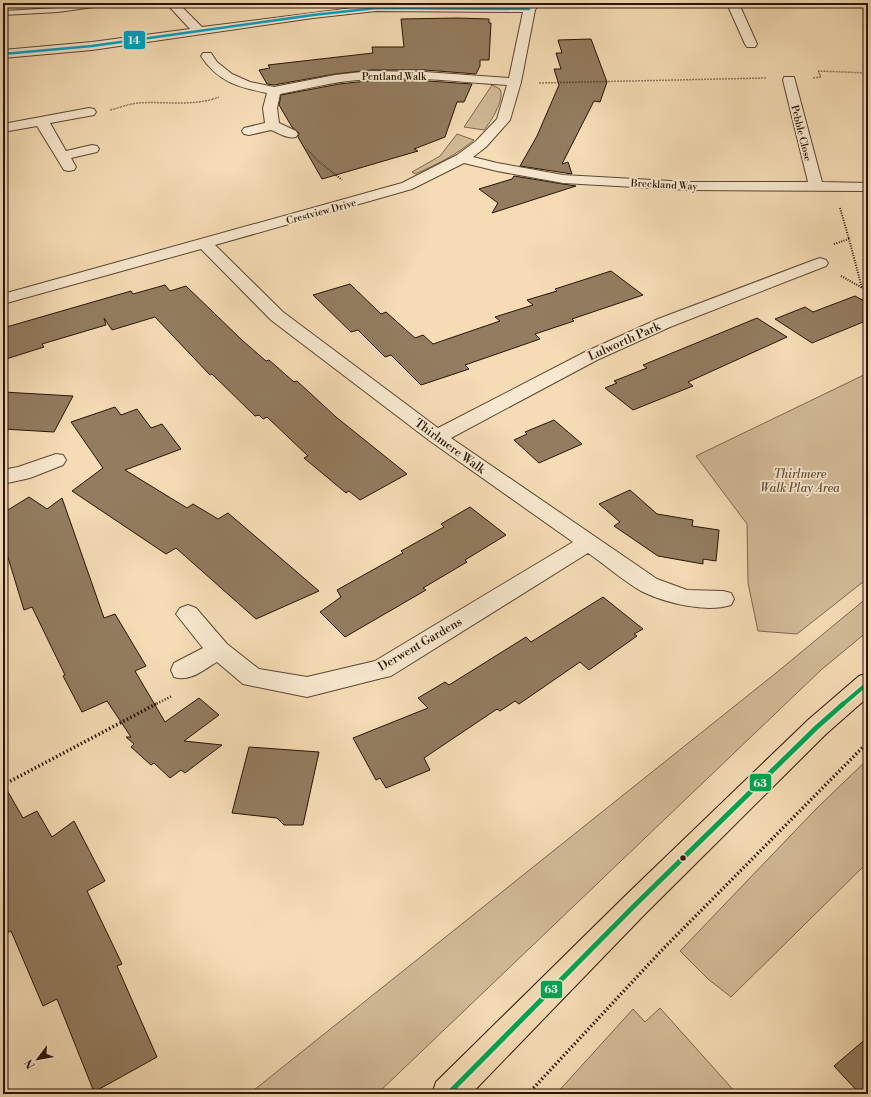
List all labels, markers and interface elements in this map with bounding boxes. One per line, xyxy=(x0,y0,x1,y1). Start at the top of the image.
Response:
line badge: 14 xyxy=(123,30,146,50)
text: 14 xyxy=(128,34,140,48)
street label: Pentland Walk xyxy=(362,71,427,83)
street label: Pebble Close xyxy=(788,104,814,163)
street label: Breckland Way xyxy=(629,177,698,193)
street label: Crestview Drive xyxy=(285,197,358,227)
street label: Lulworth Park xyxy=(586,319,663,364)
street label: Thirlmere Walk xyxy=(411,416,489,478)
park label: Thirlmere Walk Play Area xyxy=(760,467,840,496)
street label: Derwent Gardens xyxy=(376,614,465,675)
line badge: 63 xyxy=(749,773,772,792)
text: 63 xyxy=(753,777,767,791)
unlabelled marker xyxy=(678,853,688,863)
line badge: 63 xyxy=(540,980,563,999)
text: 63 xyxy=(544,983,558,997)
north arrow xyxy=(18,1039,58,1079)
text: N xyxy=(22,1056,39,1071)

